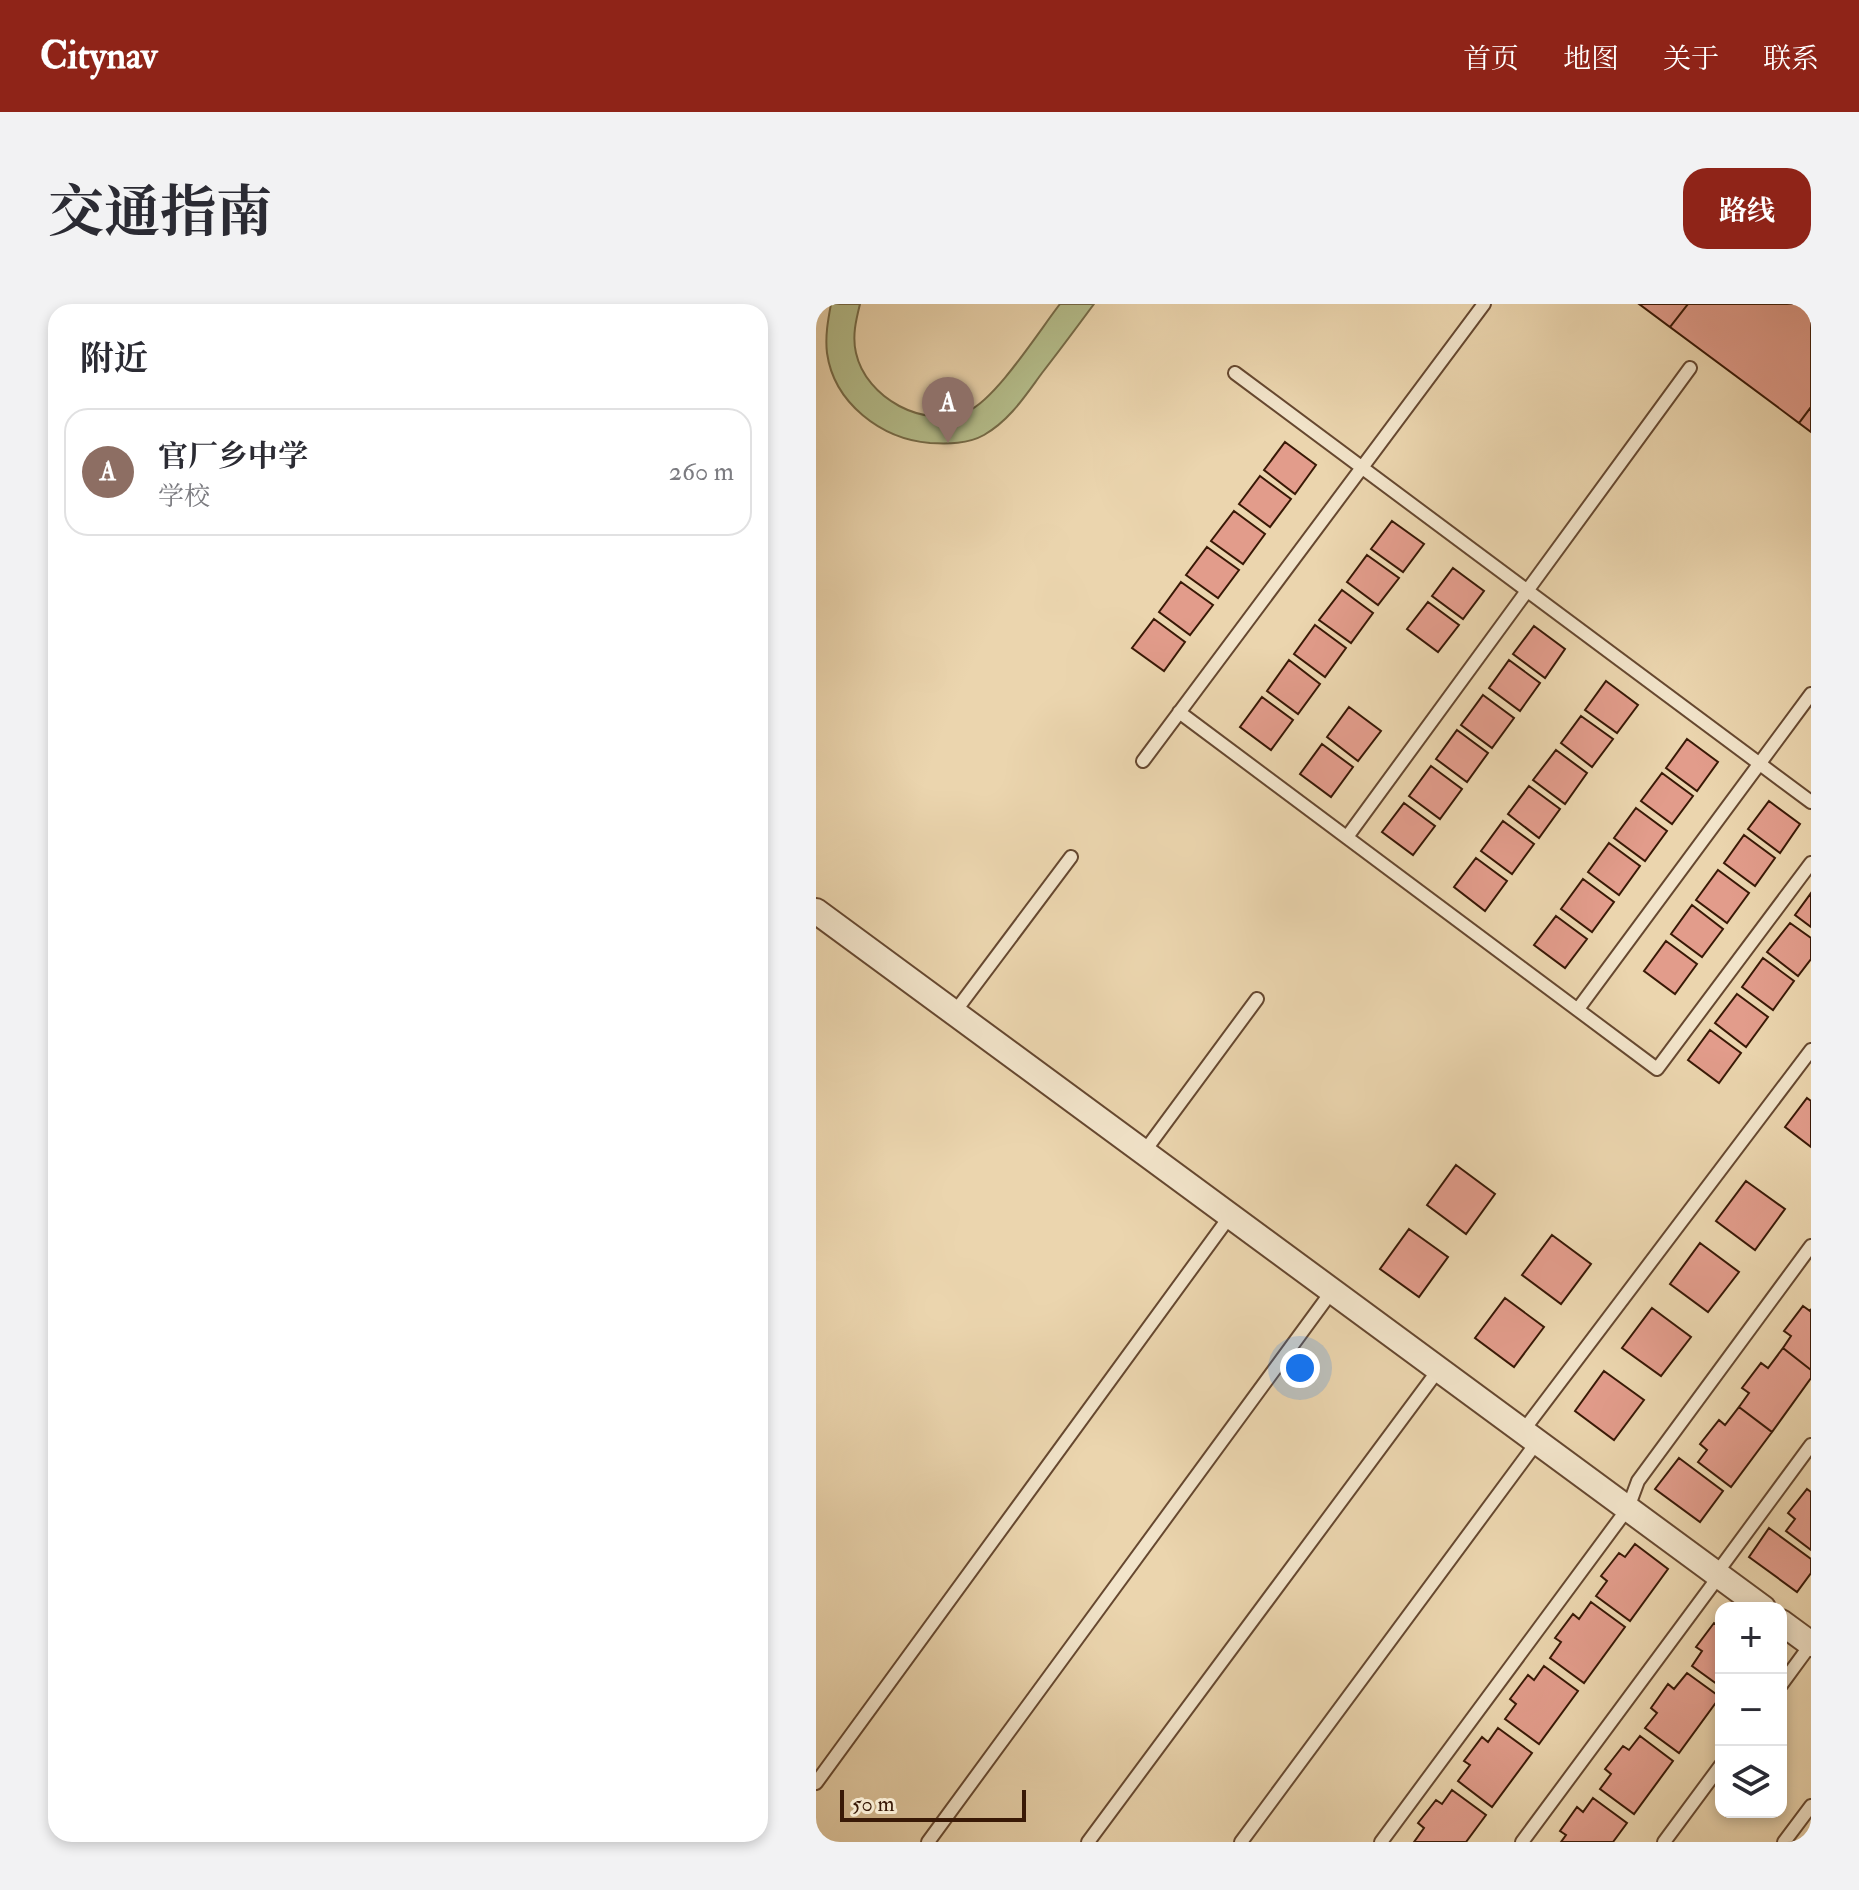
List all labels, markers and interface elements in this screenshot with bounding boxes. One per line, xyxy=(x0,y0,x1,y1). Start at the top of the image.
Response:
text: Citynav xyxy=(40,32,157,80)
text: 首页 xyxy=(1463,42,1519,77)
text: 地图 xyxy=(1563,42,1619,77)
text: 关于 xyxy=(1663,42,1719,77)
text: 联系 xyxy=(1763,42,1819,77)
button: 路线 xyxy=(1683,168,1811,249)
text: 交通指南 xyxy=(48,178,272,249)
text: 附近 xyxy=(80,338,148,381)
pin: A xyxy=(922,377,974,443)
text: 官厂乡中学 xyxy=(158,438,308,475)
text: A xyxy=(100,456,116,488)
text: 260 m xyxy=(669,456,734,488)
text: 学校 xyxy=(158,481,210,513)
your location xyxy=(1280,1348,1320,1388)
map controls xyxy=(1715,1602,1787,1818)
button: + xyxy=(1715,1602,1787,1674)
button: − xyxy=(1715,1674,1787,1746)
button: layers xyxy=(1715,1746,1787,1818)
scale bar xyxy=(840,1786,1026,1822)
text: 50 m xyxy=(852,1790,894,1818)

